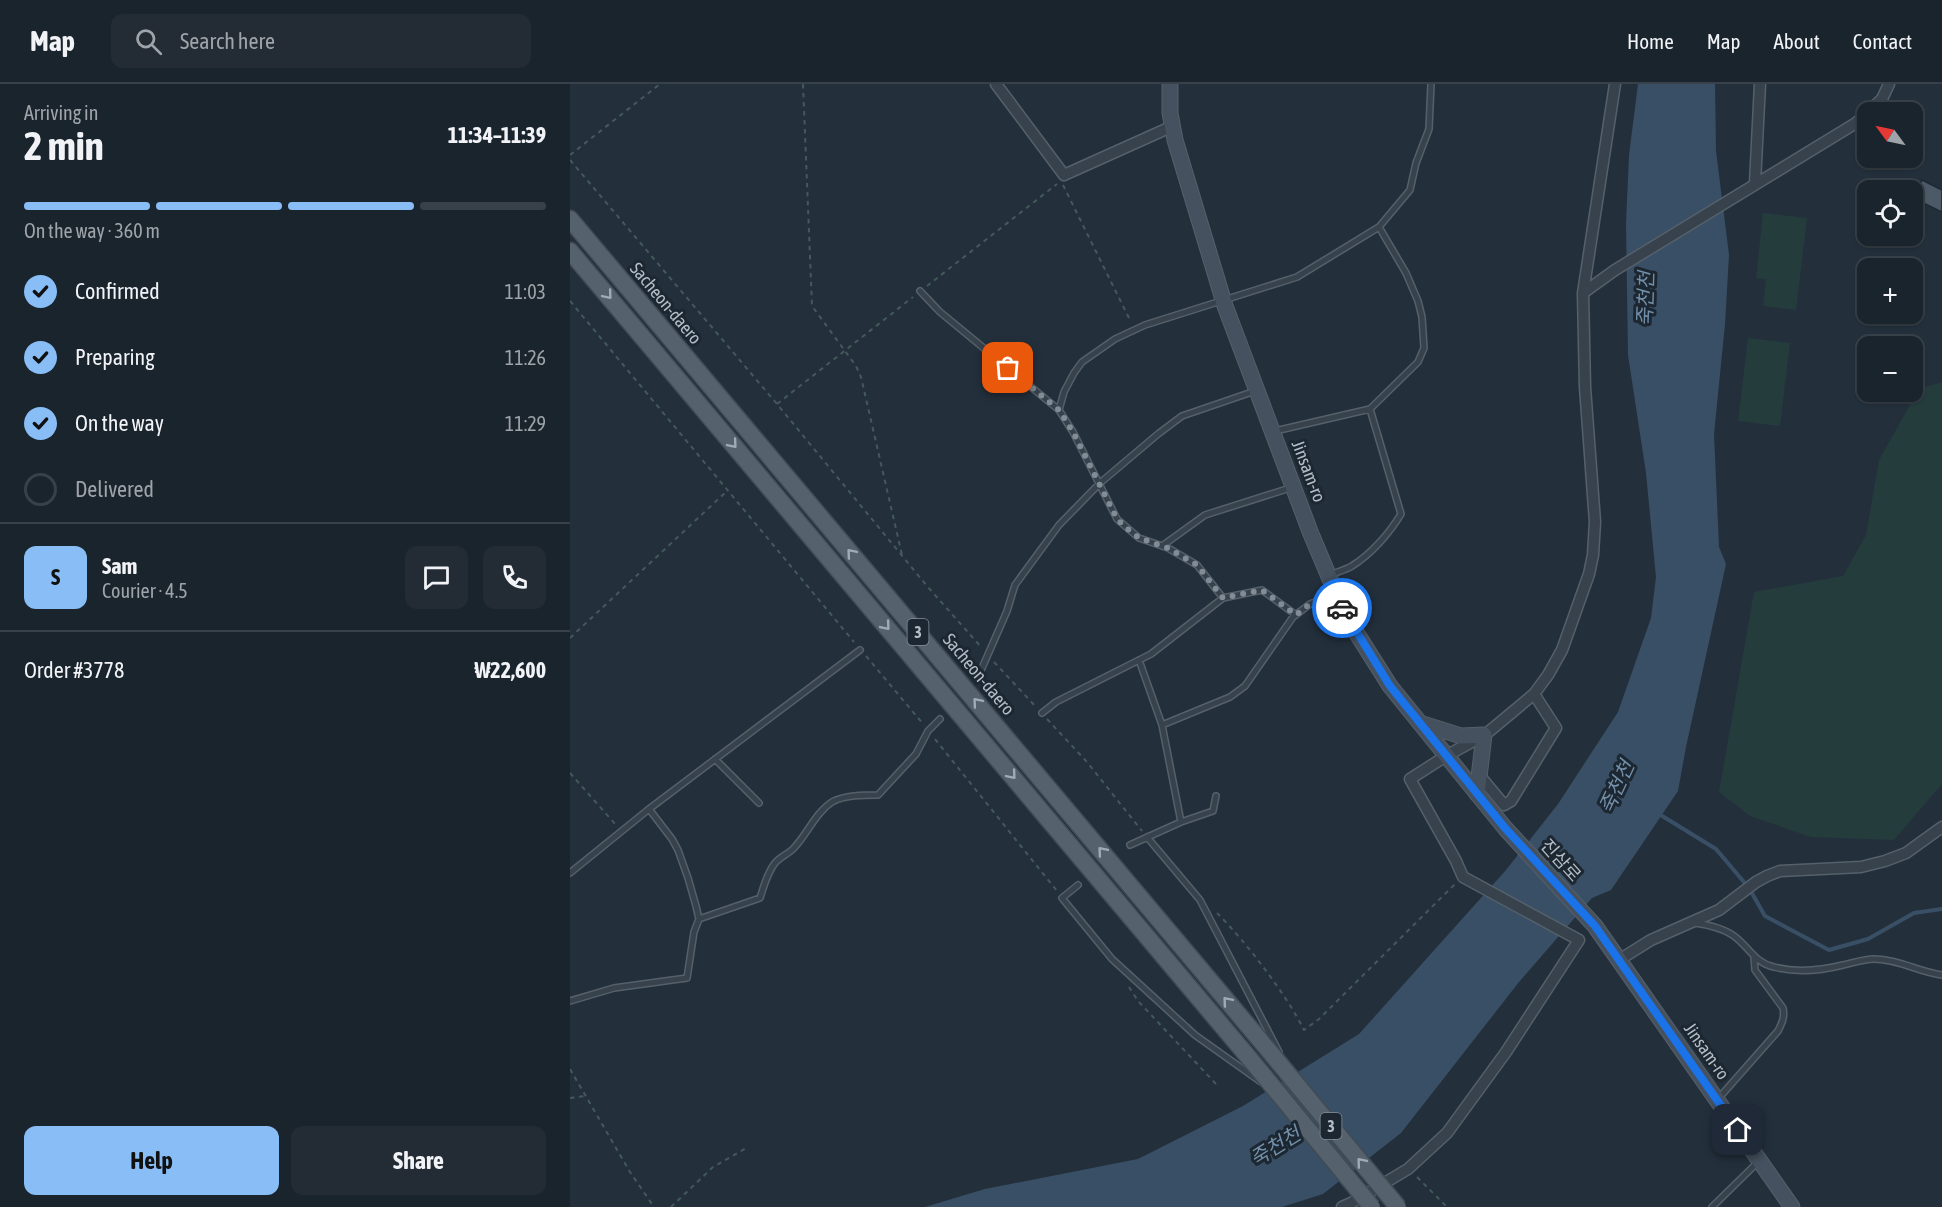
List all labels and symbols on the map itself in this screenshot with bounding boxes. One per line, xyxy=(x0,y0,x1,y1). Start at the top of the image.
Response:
north arrow xyxy=(1857,102,1923,168)
street label: Sacheon-daero xyxy=(626,258,706,348)
water label: 죽천천 xyxy=(1633,268,1658,327)
one-way arrow xyxy=(600,288,611,299)
pin xyxy=(982,342,1033,393)
one-way arrow xyxy=(726,437,737,448)
street label: Jinsam-ro xyxy=(1288,437,1330,505)
one-way arrow xyxy=(847,549,858,560)
courier xyxy=(1312,578,1372,638)
one-way arrow xyxy=(879,619,890,630)
road number: 3 xyxy=(908,619,928,645)
street label: Sacheon-daero xyxy=(939,629,1019,719)
one-way arrow xyxy=(973,698,984,709)
water label: 죽천천 xyxy=(1594,755,1639,817)
one-way arrow xyxy=(1004,768,1015,779)
street label: 진삼로 xyxy=(1537,835,1585,885)
one-way arrow xyxy=(1098,847,1109,858)
one-way arrow xyxy=(1224,997,1235,1008)
street label: Jinsam-ro xyxy=(1680,1019,1734,1083)
pin xyxy=(1712,1104,1763,1155)
road number: 3 xyxy=(1320,1113,1341,1139)
water label: 죽천천 xyxy=(1245,1120,1307,1170)
one-way arrow xyxy=(1357,1158,1368,1169)

